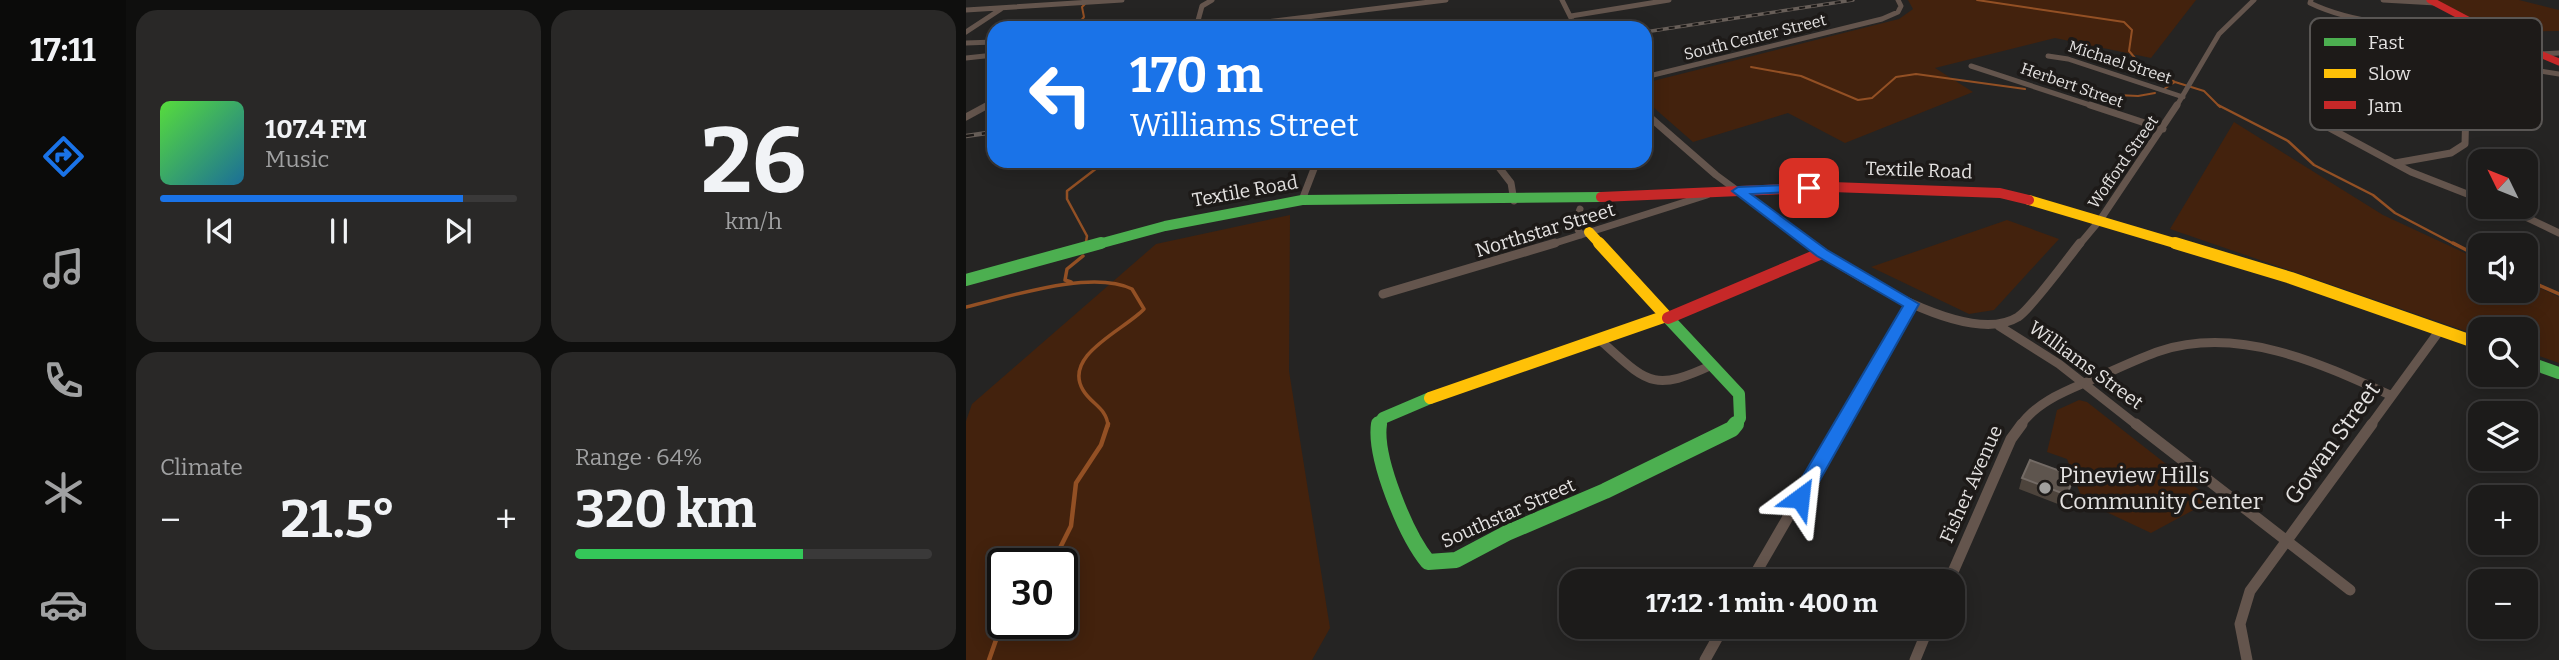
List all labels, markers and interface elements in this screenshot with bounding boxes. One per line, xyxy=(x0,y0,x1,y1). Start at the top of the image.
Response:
street label: South Center Street xyxy=(1682,10,1828,64)
legend xyxy=(2310,18,2542,130)
text: 17:11 xyxy=(30,31,96,69)
text: Fast xyxy=(2368,31,2405,54)
street label: Michael Street xyxy=(2066,36,2174,88)
text: 170 m xyxy=(1130,46,1263,105)
icon: left xyxy=(1015,49,1106,140)
street label: Herbert Street xyxy=(2018,59,2126,112)
text: Slow xyxy=(2368,62,2411,85)
text: Jam xyxy=(2367,94,2402,117)
text: Williams Street xyxy=(1130,106,1358,144)
text: 26 xyxy=(701,107,806,216)
street label: Wofford Street xyxy=(2084,112,2162,212)
text: 107.4 FM xyxy=(265,114,367,145)
icon: directions xyxy=(39,132,88,181)
text: Music xyxy=(265,145,329,173)
north arrow xyxy=(2468,149,2538,219)
map controls xyxy=(2468,149,2538,639)
street label: Textile Road xyxy=(1865,157,1973,183)
pin xyxy=(1779,158,1839,218)
icon: arrive xyxy=(1790,169,1828,207)
street label: Textile Road xyxy=(1190,170,1300,212)
street label: Northstar Street xyxy=(1473,198,1618,262)
text: km/h xyxy=(725,207,782,235)
icon: previous xyxy=(201,212,239,250)
icon: pause xyxy=(320,212,358,250)
icon: next xyxy=(439,212,477,250)
button: sound xyxy=(2468,233,2538,303)
icon: music xyxy=(39,244,88,293)
street label: Williams Street xyxy=(2024,316,2148,414)
button: search xyxy=(2468,317,2538,387)
icon: phone xyxy=(39,356,88,405)
street label: Gowan Street xyxy=(2278,376,2386,510)
button: layers xyxy=(2468,401,2538,471)
street label: Fisher Avenue xyxy=(1935,422,2007,546)
text: Range · 64% xyxy=(575,443,703,471)
text: Climate xyxy=(160,453,243,481)
position arrow xyxy=(1763,461,1837,535)
place label: Pineview Hills Community Center xyxy=(2059,461,2263,515)
icon: climate xyxy=(39,468,88,517)
street label: Southstar Street xyxy=(1437,473,1579,553)
text: 320 km xyxy=(575,478,756,541)
marker: Pineview Hills Community Center xyxy=(2037,480,2053,496)
button: + xyxy=(2468,485,2538,555)
text: 21.5° xyxy=(281,488,396,551)
text: − xyxy=(160,497,181,543)
text: + xyxy=(495,497,517,543)
speed limit sign: 30 xyxy=(987,548,1078,639)
button: − xyxy=(2468,569,2538,639)
icon: car xyxy=(39,580,88,629)
text: 17:12 · 1 min · 400 m xyxy=(1646,588,1878,619)

